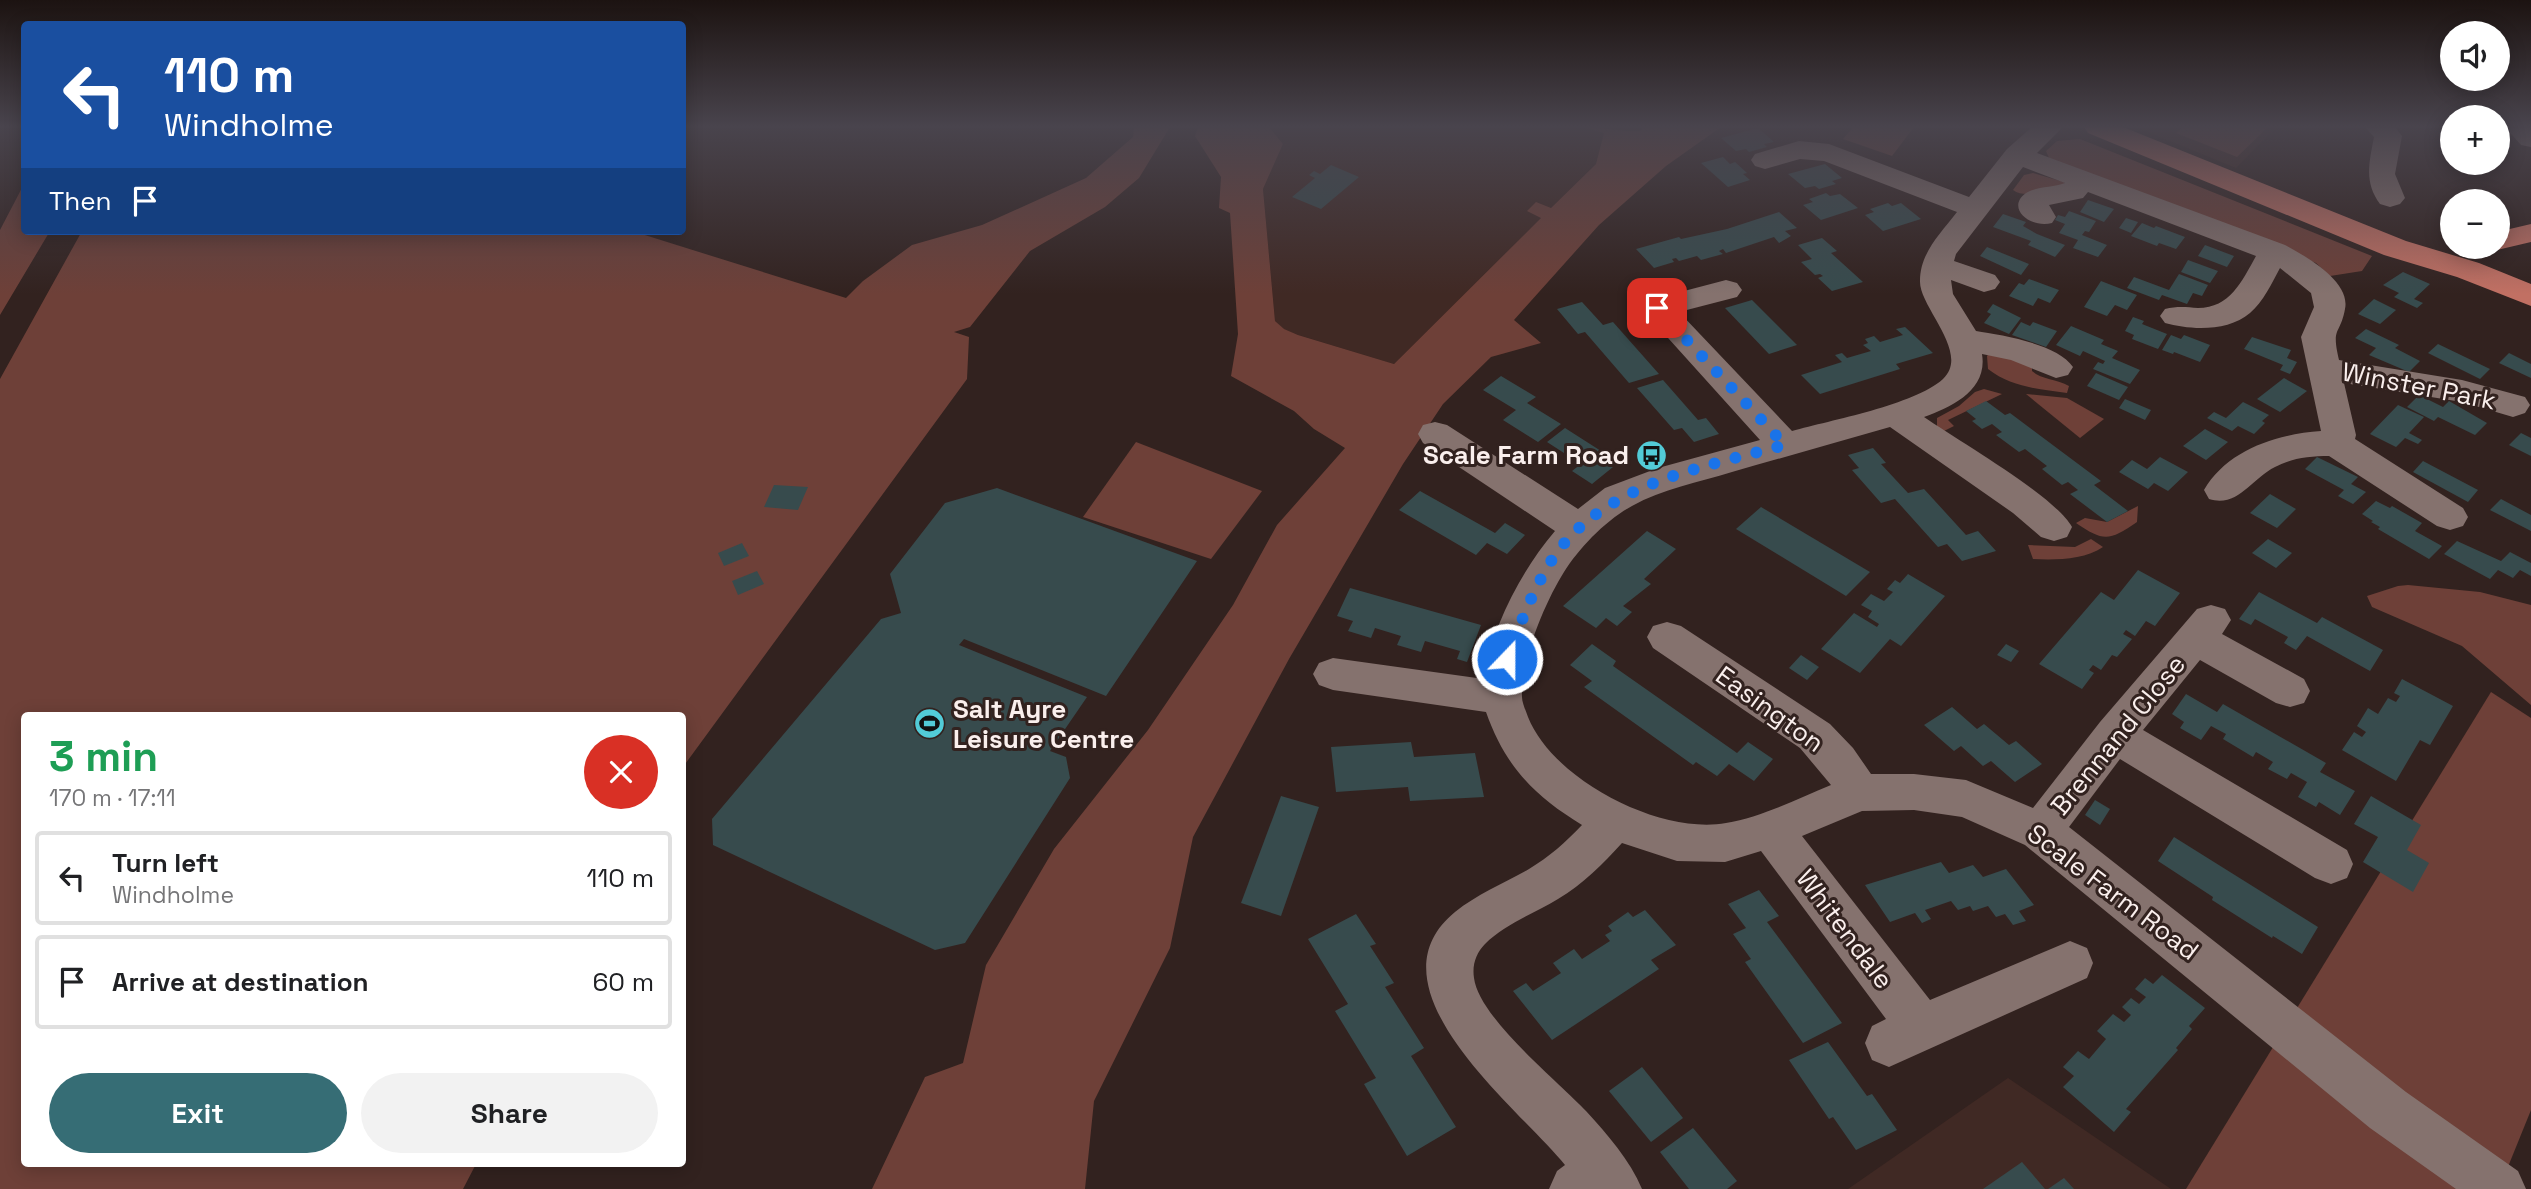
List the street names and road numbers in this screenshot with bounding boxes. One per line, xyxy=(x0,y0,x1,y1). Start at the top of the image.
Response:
street label: Winster Park xyxy=(2339,354,2499,418)
street label: Brennand Close xyxy=(2043,648,2193,822)
street label: Easington xyxy=(1709,658,1831,760)
street label: Scale Farm Road xyxy=(2020,816,2206,968)
street label: Whitendale xyxy=(1789,862,1901,996)

